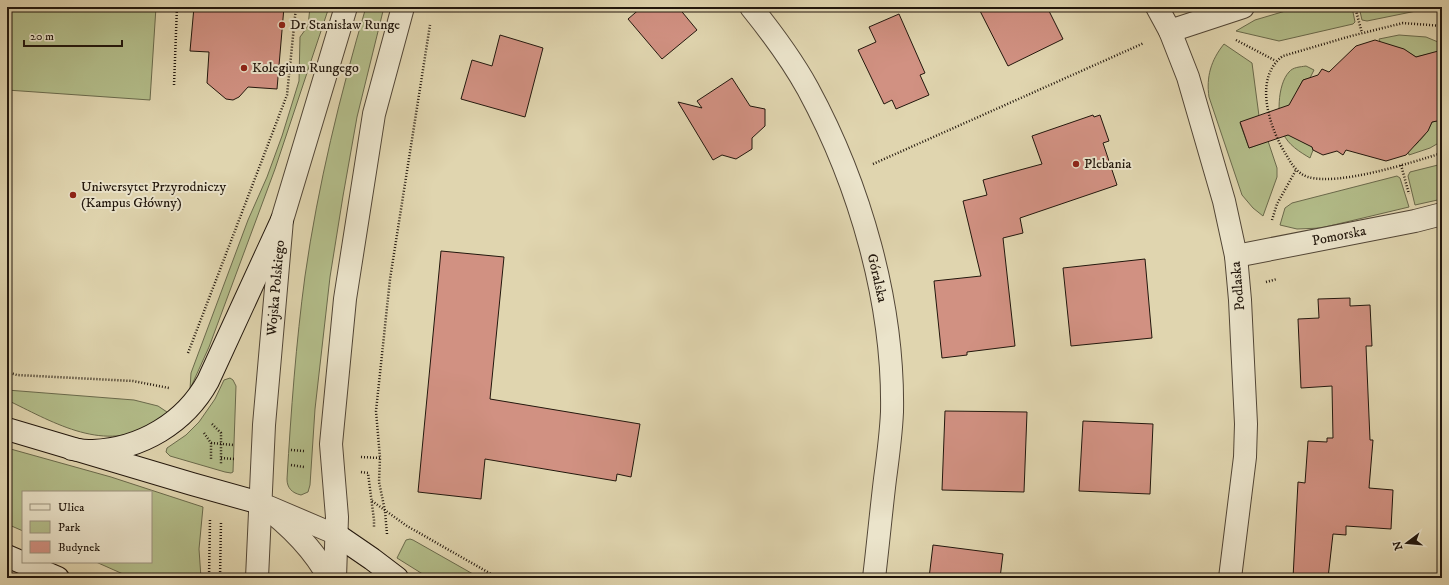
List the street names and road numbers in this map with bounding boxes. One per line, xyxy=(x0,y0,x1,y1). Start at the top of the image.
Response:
street label: Pomorska xyxy=(1310,222,1368,250)
street label: Wojska Polskiego xyxy=(263,239,289,338)
street label: Góralska xyxy=(863,252,891,304)
street label: Podlaska xyxy=(1227,261,1249,311)

